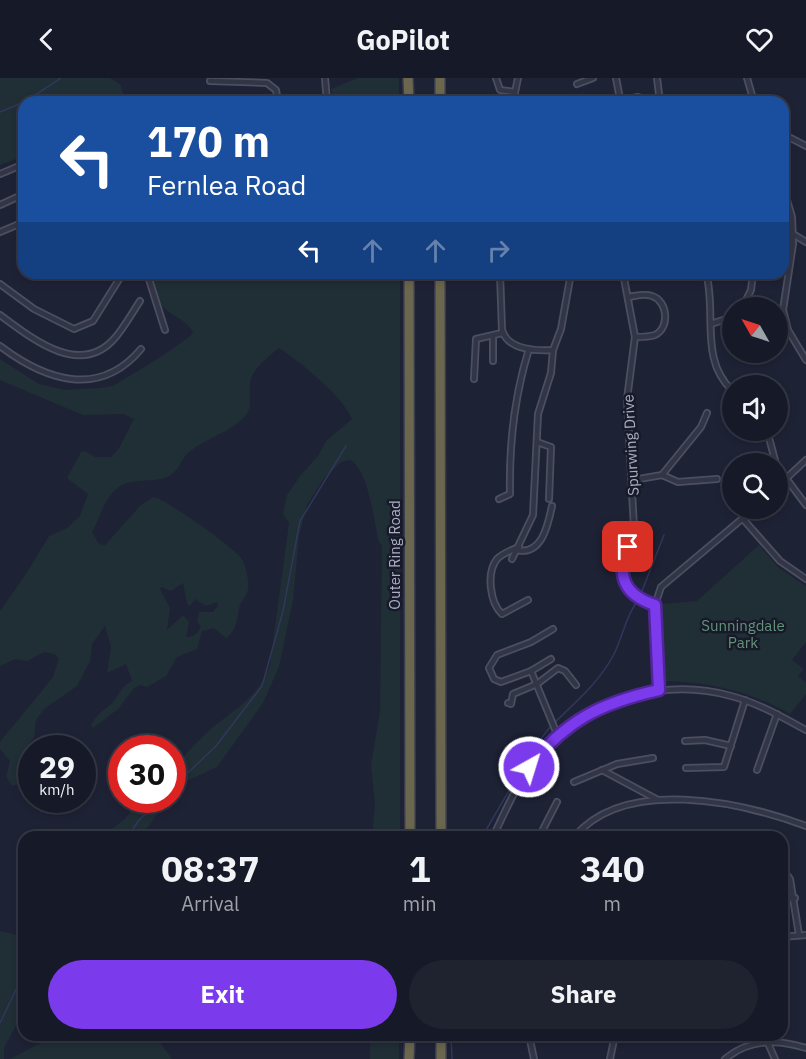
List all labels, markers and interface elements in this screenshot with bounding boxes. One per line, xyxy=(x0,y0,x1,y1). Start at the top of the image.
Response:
text: GoPilot xyxy=(356,22,450,57)
icon: back xyxy=(30,23,63,56)
icon: heart xyxy=(743,23,776,56)
text: 170 m xyxy=(147,114,270,169)
icon: left xyxy=(48,120,126,198)
text: Fernlea Road xyxy=(147,167,307,202)
icon: left xyxy=(293,234,326,267)
icon: ahead xyxy=(356,234,389,267)
icon: ahead xyxy=(419,234,452,267)
icon: right xyxy=(482,234,515,267)
north arrow xyxy=(722,297,788,363)
map controls xyxy=(722,297,788,519)
button: sound xyxy=(722,375,788,441)
street label: Spurwing Drive xyxy=(618,394,643,496)
button: search xyxy=(722,453,788,519)
street label: Outer Ring Road xyxy=(385,500,404,610)
pin xyxy=(602,521,653,572)
icon: arrive xyxy=(611,530,644,563)
park label: Sunningdale Park xyxy=(701,616,785,652)
speed limit sign: 30 xyxy=(108,735,186,813)
position arrow xyxy=(497,735,561,799)
text: 29 xyxy=(39,747,75,786)
text: km/h xyxy=(39,780,75,799)
text: 08:37 xyxy=(161,845,260,892)
text: 1 xyxy=(409,845,431,892)
text: 340 xyxy=(580,845,645,892)
text: Arrival xyxy=(181,890,240,917)
text: min xyxy=(403,890,437,917)
text: m xyxy=(604,890,621,917)
button: Exit xyxy=(48,960,397,1029)
button: Share xyxy=(409,960,758,1029)

